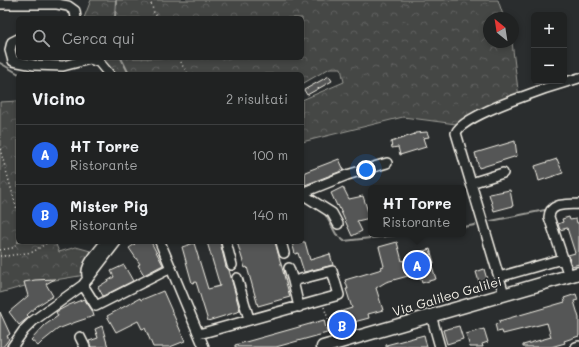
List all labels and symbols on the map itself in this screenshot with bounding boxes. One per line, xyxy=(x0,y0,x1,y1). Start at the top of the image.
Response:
north arrow xyxy=(483,12,519,48)
your location xyxy=(356,160,376,180)
pin: A xyxy=(404,250,430,280)
street label: Via Galileo Galilei xyxy=(390,272,504,319)
pin: B xyxy=(329,310,355,340)

